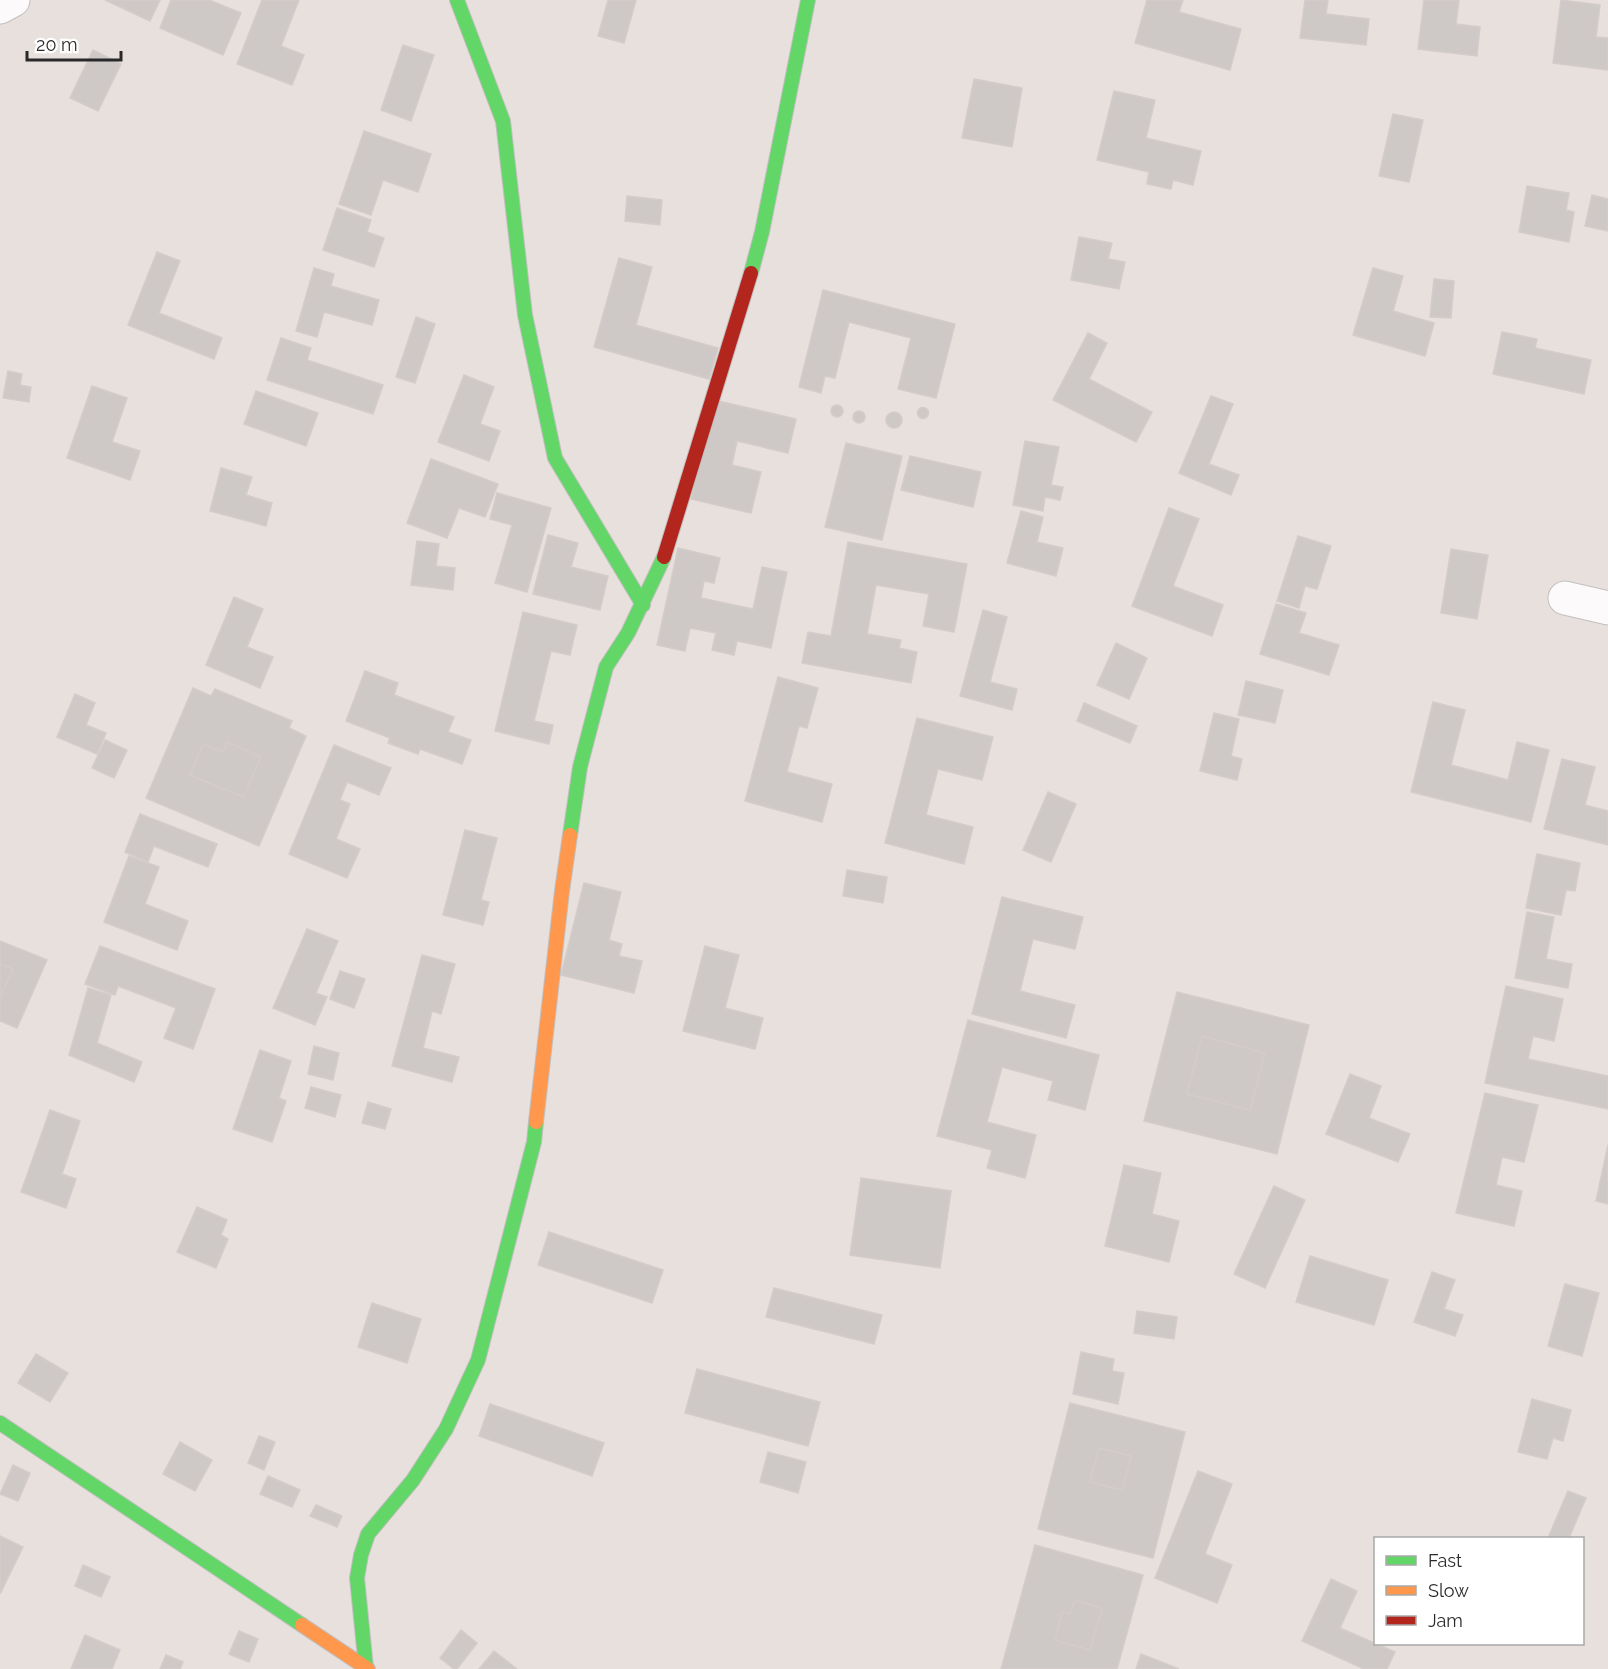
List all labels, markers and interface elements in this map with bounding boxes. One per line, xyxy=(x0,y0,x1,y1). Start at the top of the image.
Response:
scale bar xyxy=(27,24,122,62)
text: 20 m xyxy=(36,34,78,55)
legend xyxy=(1374,1537,1584,1645)
text: Fast xyxy=(1428,1550,1462,1571)
text: Slow xyxy=(1428,1580,1469,1601)
text: Jam xyxy=(1428,1610,1463,1631)

